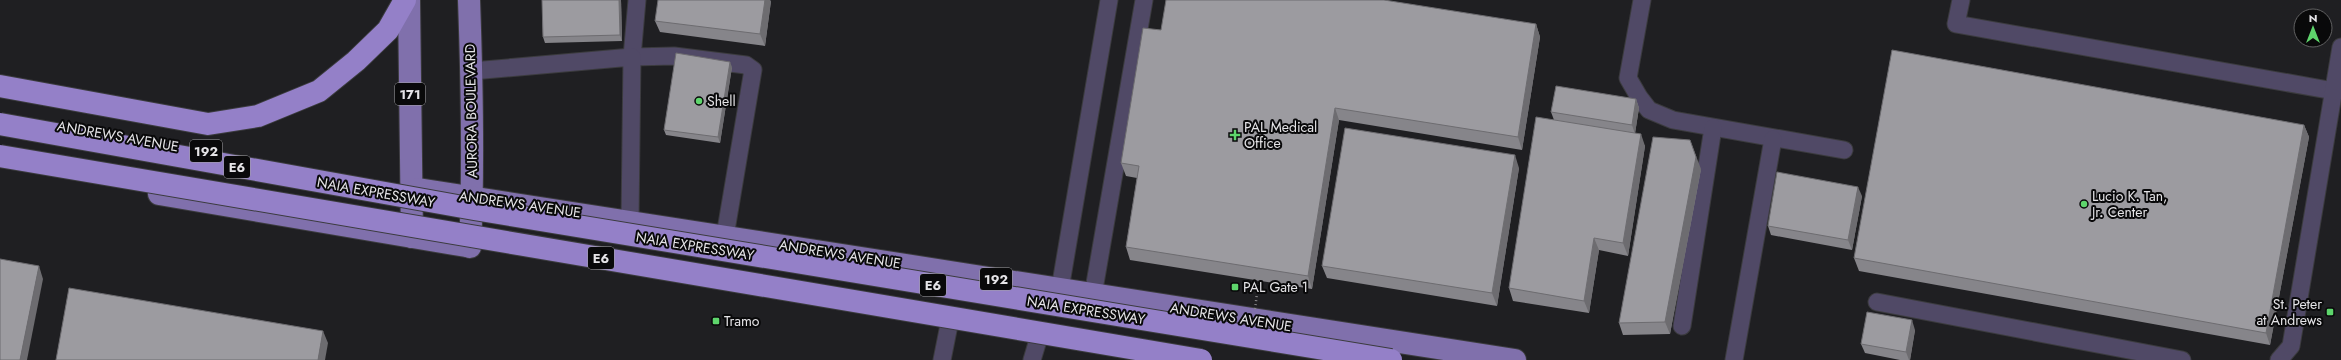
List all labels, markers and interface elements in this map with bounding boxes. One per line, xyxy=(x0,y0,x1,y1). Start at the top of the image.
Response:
north arrow xyxy=(2293,8,2333,48)
text: N xyxy=(2309,10,2317,26)
street label: AURORA BOULEVARD xyxy=(460,44,482,178)
road number: 171 xyxy=(395,83,425,105)
place label: Shell xyxy=(707,91,736,111)
marker: Shell xyxy=(694,96,704,106)
street label: ANDREWS AVENUE xyxy=(56,115,180,157)
place label: PAL Medical Office xyxy=(1244,117,1317,153)
marker: PAL Medical Office xyxy=(1229,129,1241,141)
road number: 192 xyxy=(190,140,222,162)
road number: E6 xyxy=(224,156,250,178)
street label: NAIA EXPRESSWAY xyxy=(315,172,437,212)
street label: ANDREWS AVENUE xyxy=(458,186,582,222)
place label: Lucio K. Tan, Jr. Center xyxy=(2090,186,2167,222)
marker: Lucio K. Tan, Jr. Center xyxy=(2079,199,2089,209)
street label: NAIA EXPRESSWAY xyxy=(634,227,756,265)
street label: ANDREWS AVENUE xyxy=(778,235,902,273)
road number: E6 xyxy=(588,247,614,269)
road number: 192 xyxy=(980,268,1012,290)
road number: E6 xyxy=(920,274,946,296)
place label: PAL Gate 1 xyxy=(1243,277,1308,297)
marker: PAL Gate 1 xyxy=(1230,282,1240,292)
street label: NAIA EXPRESSWAY xyxy=(1025,291,1147,329)
place label: St. Peter at Andrews xyxy=(2256,294,2322,330)
street label: ANDREWS AVENUE xyxy=(1169,298,1293,336)
marker: St. Peter at Andrews xyxy=(2325,307,2335,317)
place label: Tramo xyxy=(724,311,760,331)
marker: Tramo xyxy=(711,316,721,326)

